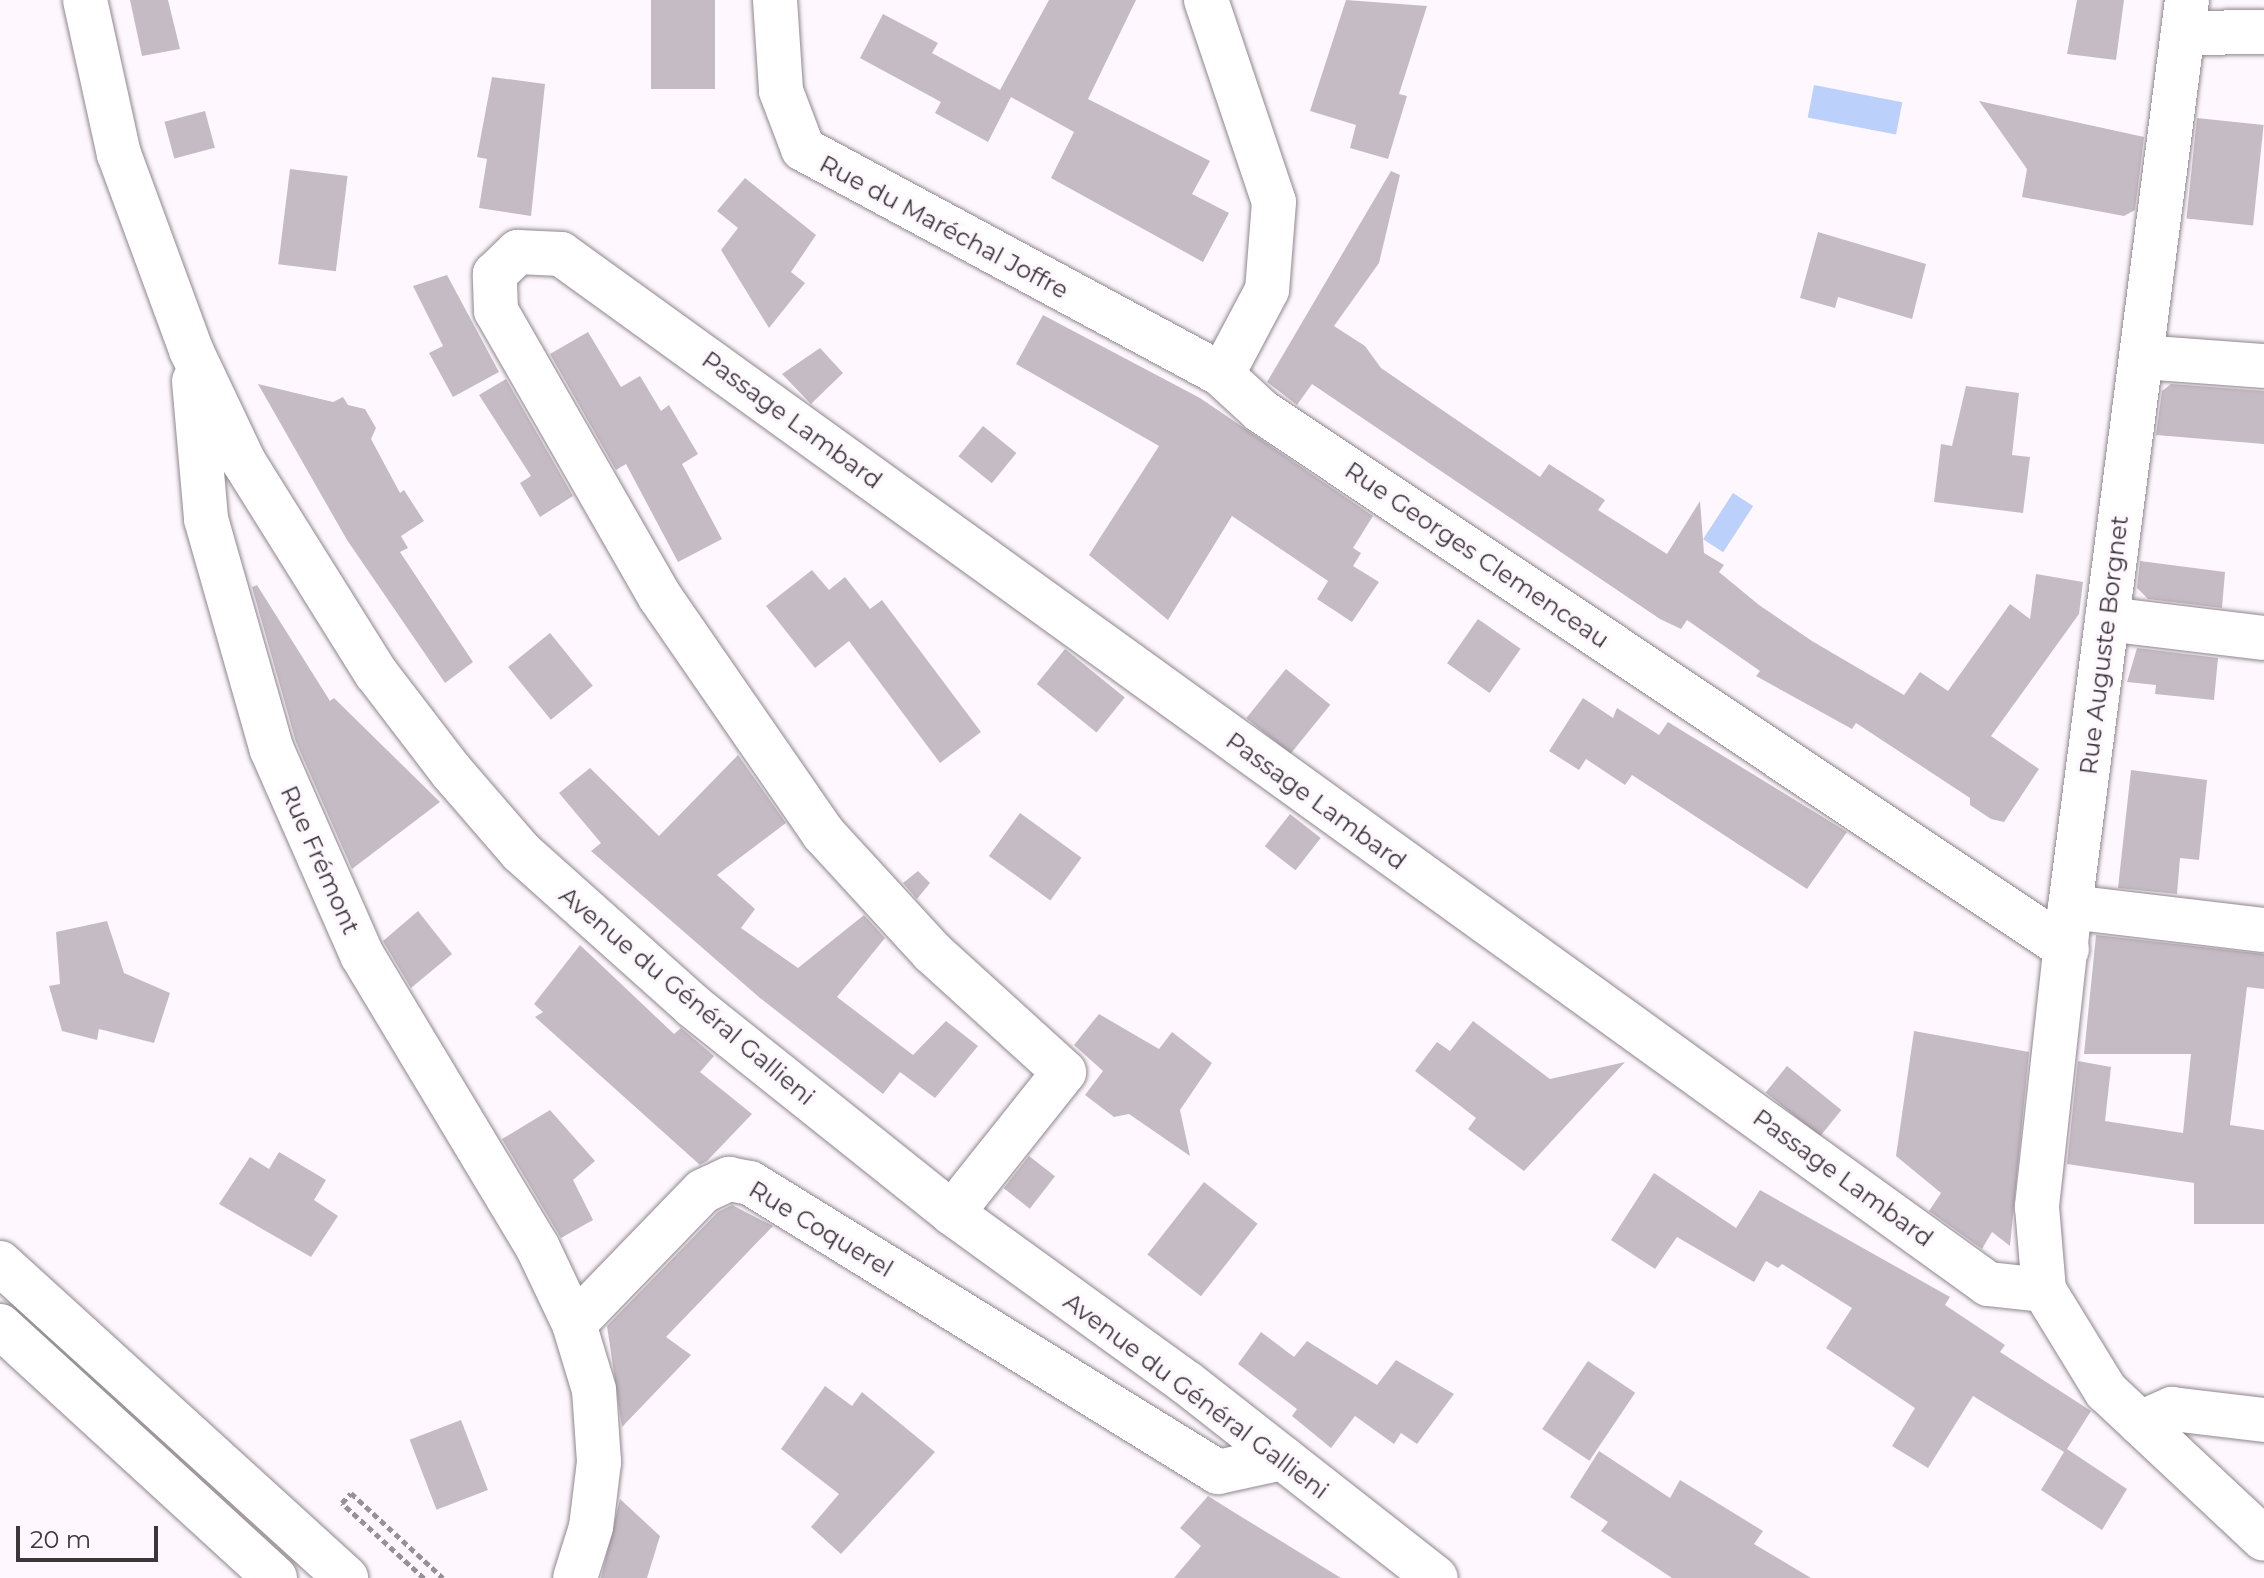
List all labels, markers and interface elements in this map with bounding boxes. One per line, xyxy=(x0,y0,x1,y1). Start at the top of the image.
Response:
street label: Rue du Maréchal Joffre xyxy=(815,149,1073,305)
street label: Passage Lambard xyxy=(696,345,888,495)
street label: Rue Georges Clemenceau xyxy=(1339,456,1615,654)
street label: Rue Auguste Borgnet xyxy=(2074,514,2134,776)
street label: Passage Lambard xyxy=(1220,726,1412,876)
street label: Rue Frémont xyxy=(274,781,366,939)
street label: Avenue du Général Gallieni xyxy=(554,881,820,1111)
street label: Passage Lambard xyxy=(1747,1103,1939,1253)
street label: Rue Coquerel xyxy=(744,1175,898,1283)
street label: Avenue du Général Gallieni xyxy=(1058,1287,1334,1505)
scale bar xyxy=(20,1510,162,1560)
text: 20 m xyxy=(30,1525,91,1554)

